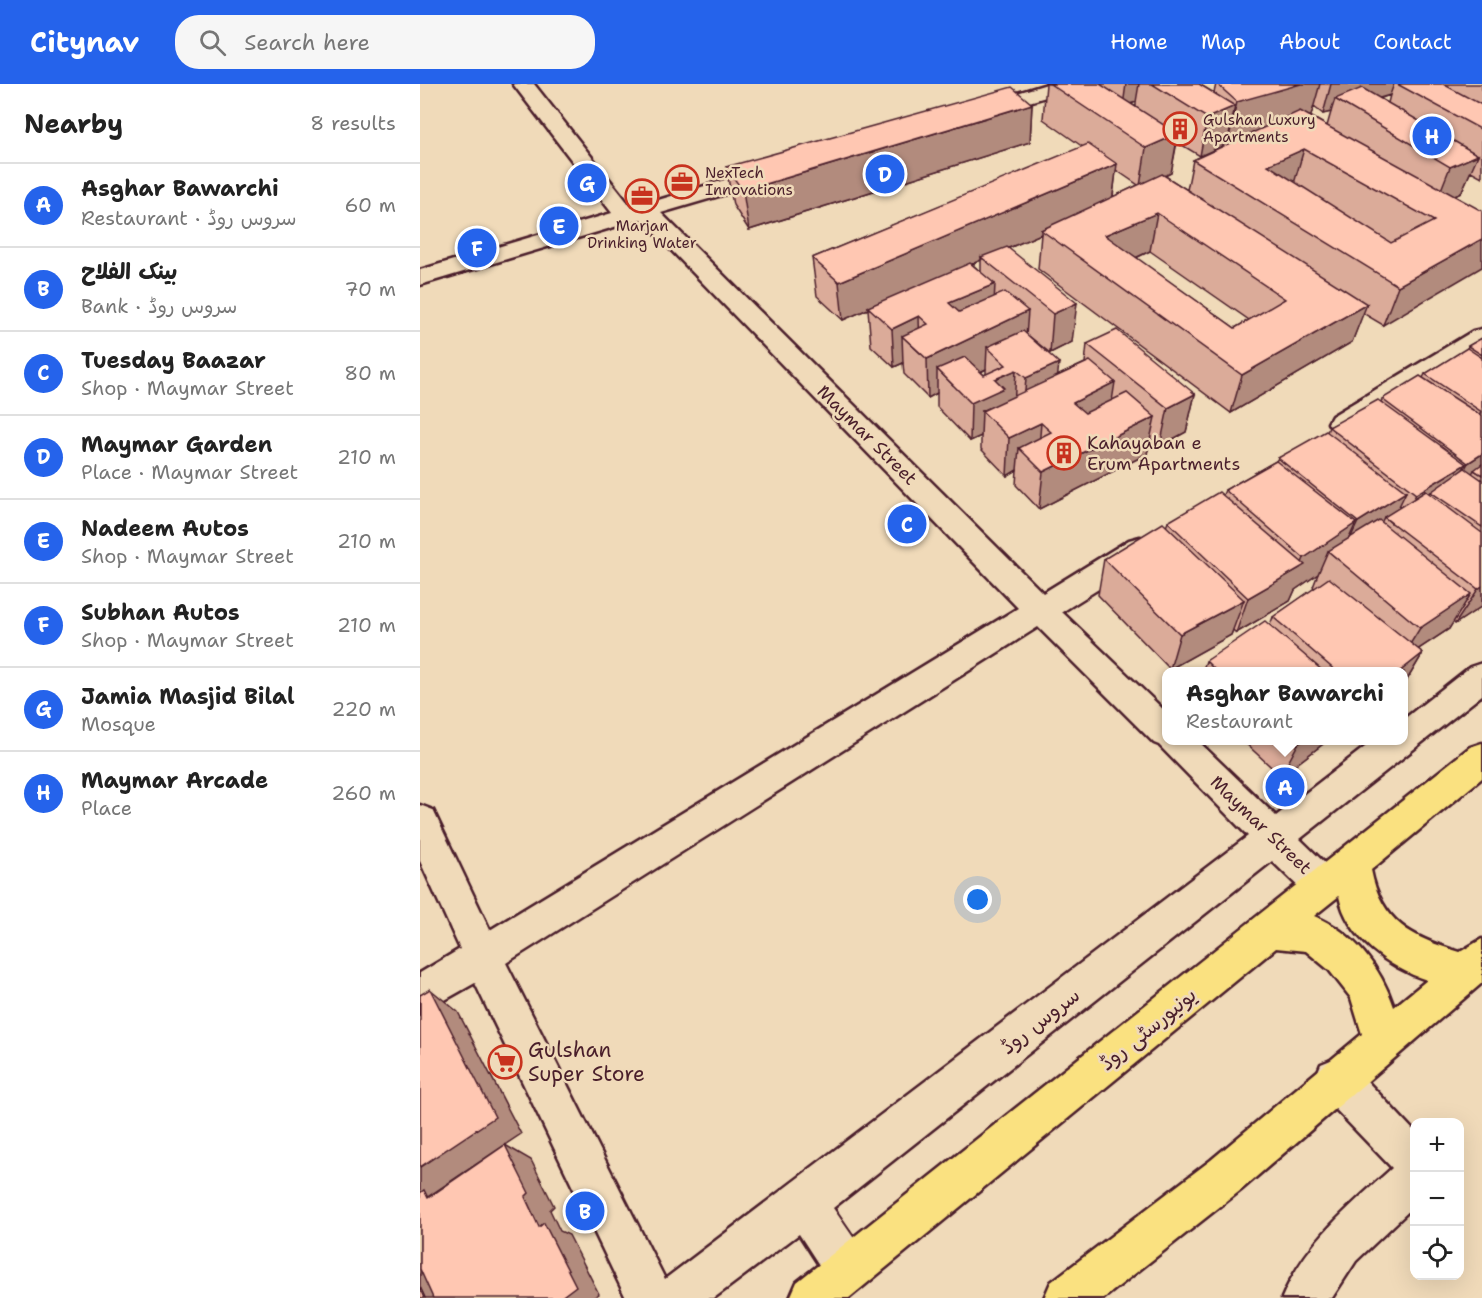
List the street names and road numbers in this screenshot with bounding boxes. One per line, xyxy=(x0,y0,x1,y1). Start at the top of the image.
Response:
street label: Maymar Street xyxy=(812,380,922,490)
street label: Maymar Street xyxy=(1205,770,1317,880)
street label: سروس روڈ xyxy=(994,981,1086,1061)
street label: یونیورسٹی روڈ xyxy=(1093,981,1203,1077)

